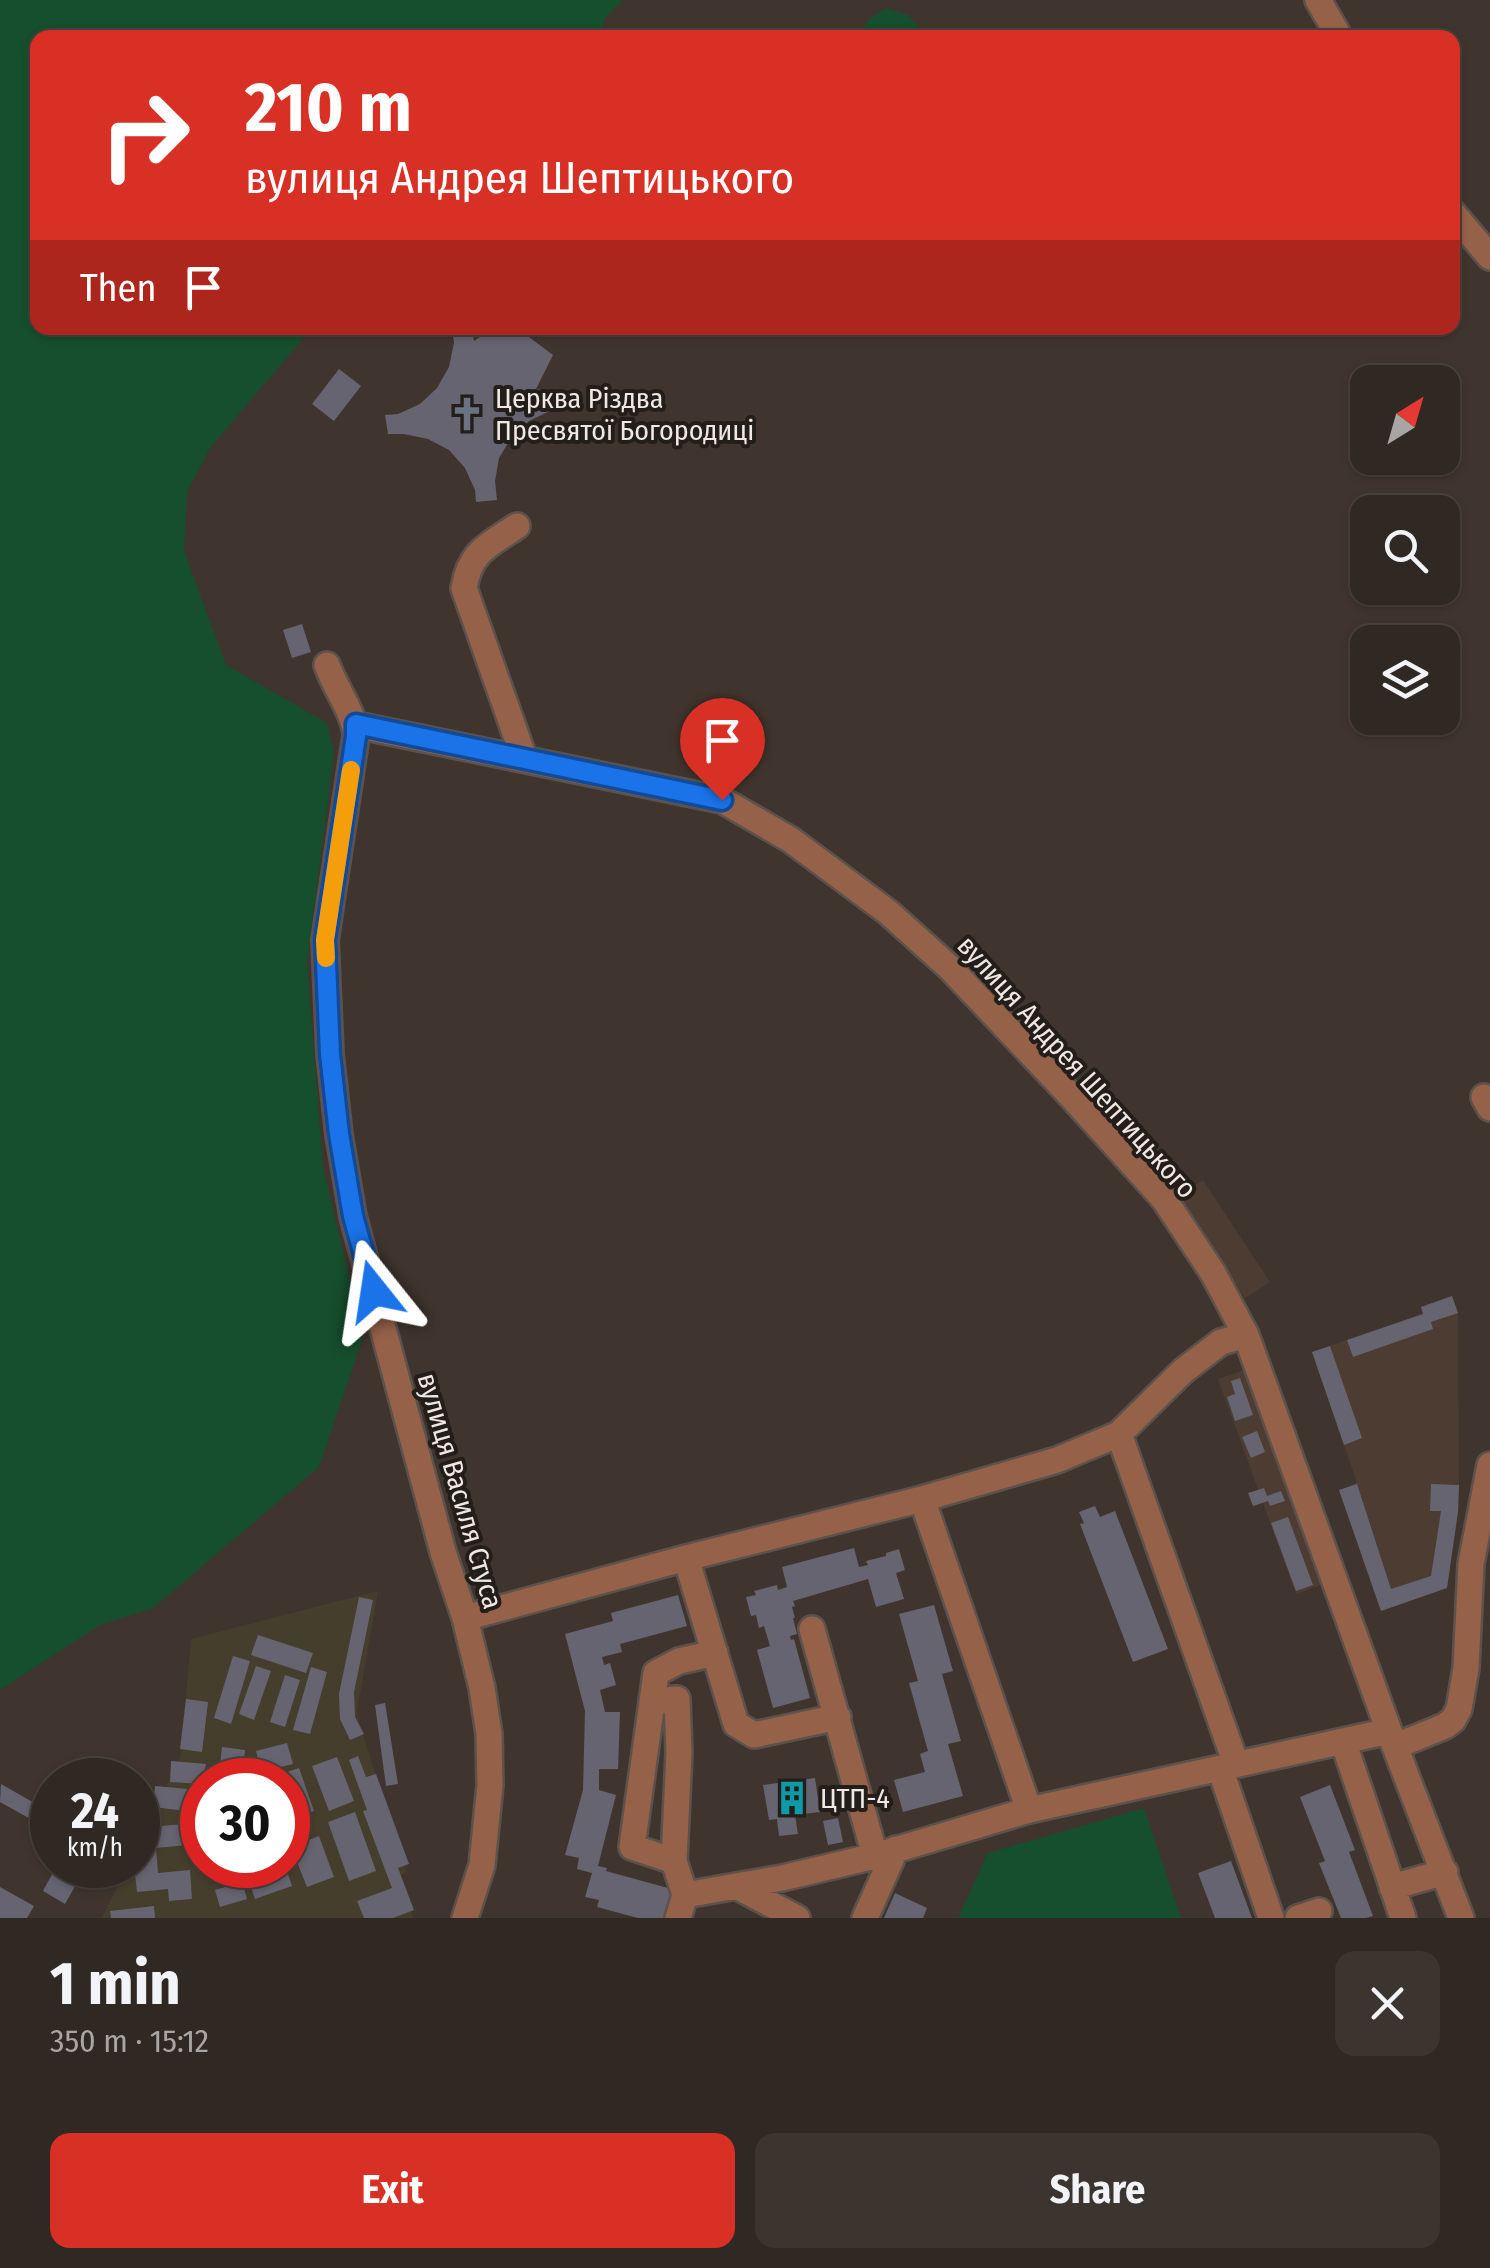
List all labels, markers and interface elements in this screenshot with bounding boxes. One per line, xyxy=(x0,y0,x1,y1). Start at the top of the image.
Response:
text: 210 m xyxy=(245,66,412,150)
icon: right xyxy=(80,70,210,200)
text: вулиця Андрея Шептицького xyxy=(245,151,794,205)
icon: arrive xyxy=(176,260,231,315)
text: Then xyxy=(80,265,156,311)
north arrow xyxy=(1350,365,1460,475)
map controls xyxy=(1350,365,1460,735)
place label: Церква Різдва Пресвятої Богородиці xyxy=(495,382,754,447)
church icon: Церква Різдва Пресвятої Богородиці xyxy=(448,395,486,433)
button: search xyxy=(1350,495,1460,605)
button: layers xyxy=(1350,625,1460,735)
pin xyxy=(680,698,765,801)
icon: arrive xyxy=(695,713,750,768)
street label: вулиця Андрея Шептицького xyxy=(950,929,1204,1205)
position arrow xyxy=(322,1239,426,1343)
street label: вулиця Василя Стуса xyxy=(411,1369,509,1613)
speed limit sign: 30 xyxy=(180,1758,310,1888)
building icon: ЦТП-4 xyxy=(773,1779,811,1817)
text: 24 xyxy=(71,1781,119,1841)
place label: ЦТП-4 xyxy=(820,1782,890,1815)
text: km/h xyxy=(67,1833,123,1863)
text: 1 min xyxy=(50,1948,181,2020)
button: close xyxy=(1335,1951,1440,2056)
text: 350 m · 15:12 xyxy=(50,2022,209,2060)
button: Exit xyxy=(50,2133,735,2248)
button: Share xyxy=(755,2133,1440,2248)

